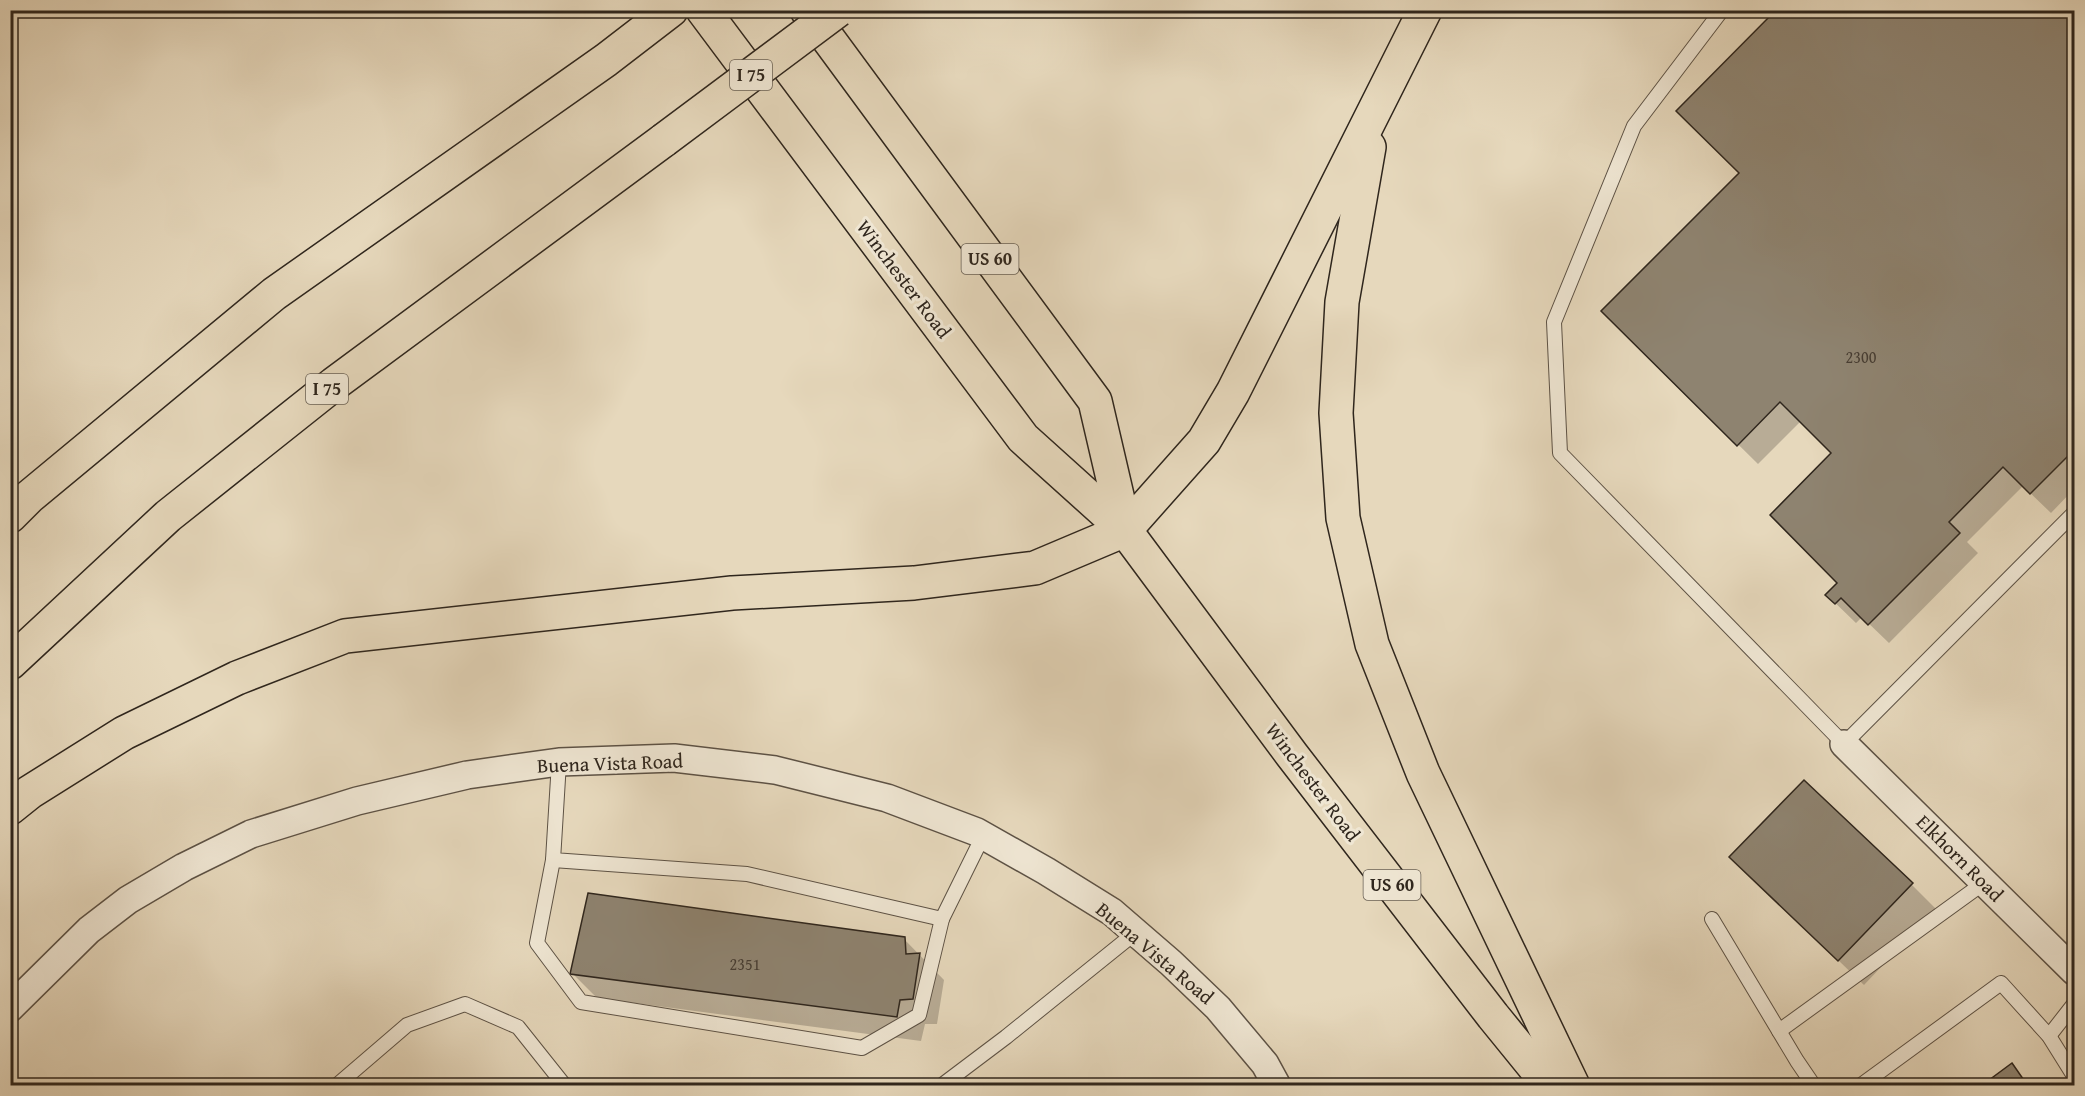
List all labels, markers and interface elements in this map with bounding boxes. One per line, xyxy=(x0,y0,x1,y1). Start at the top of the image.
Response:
road number: I 75 xyxy=(730,60,772,90)
street label: Winchester Road xyxy=(850,213,959,344)
road number: US 60 xyxy=(962,244,1018,274)
house number: 2300 xyxy=(1846,345,1877,369)
road number: I 75 xyxy=(306,374,348,404)
street label: Winchester Road xyxy=(1259,716,1368,847)
street label: Buena Vista Road xyxy=(536,745,684,780)
street label: Elkhorn Road xyxy=(1910,807,2011,908)
road number: US 60 xyxy=(1364,870,1420,900)
street label: Buena Vista Road xyxy=(1090,895,1221,1011)
house number: 2351 xyxy=(730,952,760,976)

